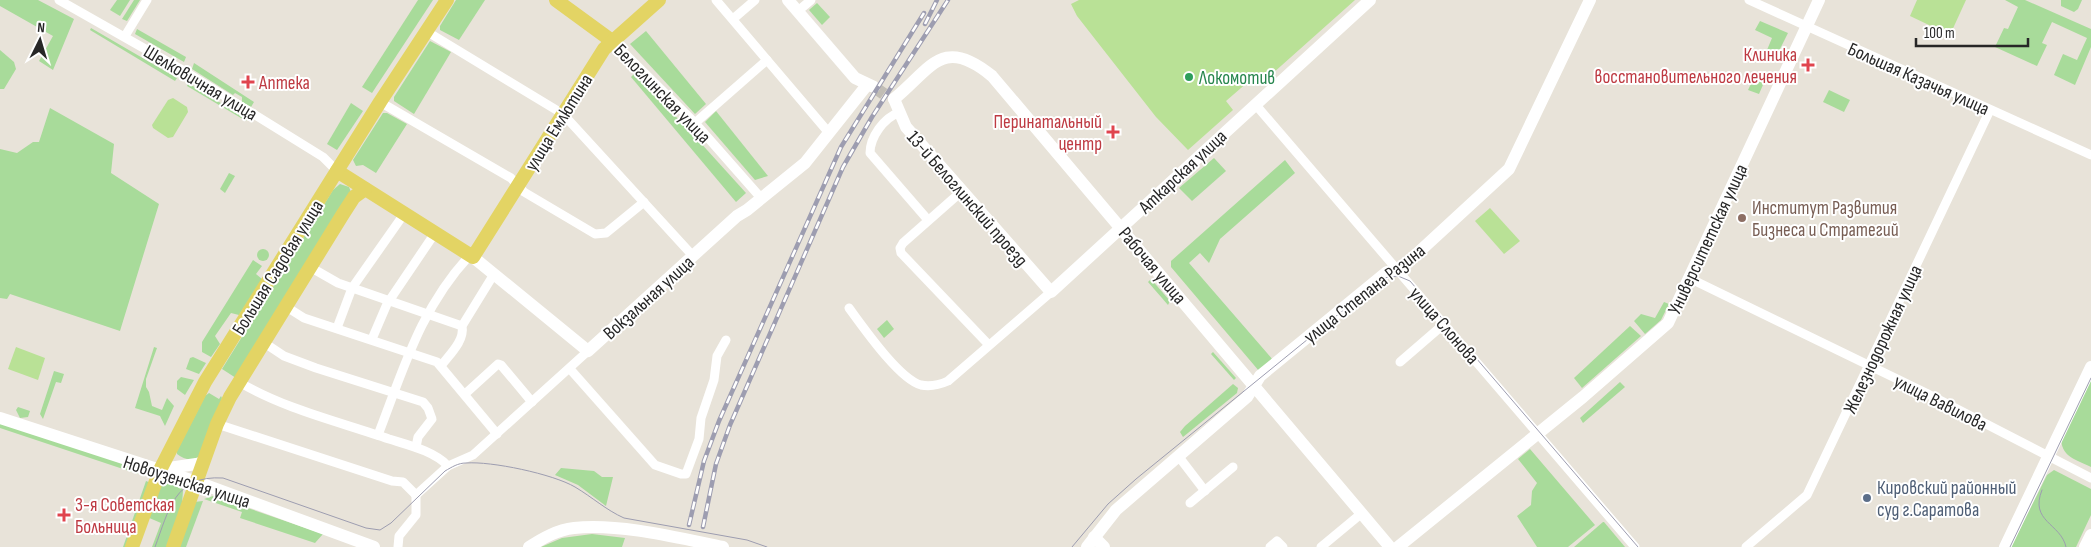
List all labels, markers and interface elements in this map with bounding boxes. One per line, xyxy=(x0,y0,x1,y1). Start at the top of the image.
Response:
north arrow xyxy=(15,15,65,65)
scale bar xyxy=(1916,15,2028,47)
text: N xyxy=(37,19,46,36)
text: 100 m xyxy=(1924,24,1955,43)
street label: Большая Казачья улица xyxy=(1844,38,1993,121)
street label: Белоглинская улица xyxy=(609,39,715,149)
street label: Шелковичная улица xyxy=(139,40,261,126)
place label: Клиника восстановительного лечения xyxy=(1595,44,1797,89)
marker: Клиника восстановительного лечения xyxy=(1801,58,1815,72)
place label: Локомотив xyxy=(1198,67,1275,90)
street label: улица Емлютина xyxy=(520,70,598,176)
marker: Локомотив xyxy=(1183,71,1195,83)
place label: Аптека xyxy=(258,72,310,95)
marker: Аптека xyxy=(241,75,255,89)
place label: Перинатальный центр xyxy=(993,111,1102,156)
marker: Перинатальный центр xyxy=(1106,125,1120,139)
street label: Аткарская улица xyxy=(1133,125,1232,220)
street label: 13-й Белоглинский проезд xyxy=(902,126,1032,272)
street label: Университетская улица xyxy=(1663,161,1753,319)
street label: Большая Садовая улица xyxy=(228,196,329,339)
place label: Институт Развития Бизнеса и Стратегий xyxy=(1752,197,1899,242)
marker: Институт Развития Бизнеса и Стратегий xyxy=(1736,212,1748,224)
street label: Рабочая улица xyxy=(1113,223,1191,309)
street label: улица Степана Разина xyxy=(1300,240,1430,349)
street label: Вокзальная улица xyxy=(599,251,699,345)
street label: Железнодорожная улица xyxy=(1839,262,1928,418)
street label: улица Слонова xyxy=(1404,283,1484,369)
street label: улица Вавилова xyxy=(1890,370,1991,437)
street label: Новоузенская улица xyxy=(120,451,253,514)
place label: Кировский районный суд г.Саратова xyxy=(1877,477,2016,522)
marker: Кировский районный суд г.Саратова xyxy=(1861,492,1873,504)
place label: 3-я Советская Больница xyxy=(75,494,175,539)
marker: 3-я Советская Больница xyxy=(57,508,71,522)

